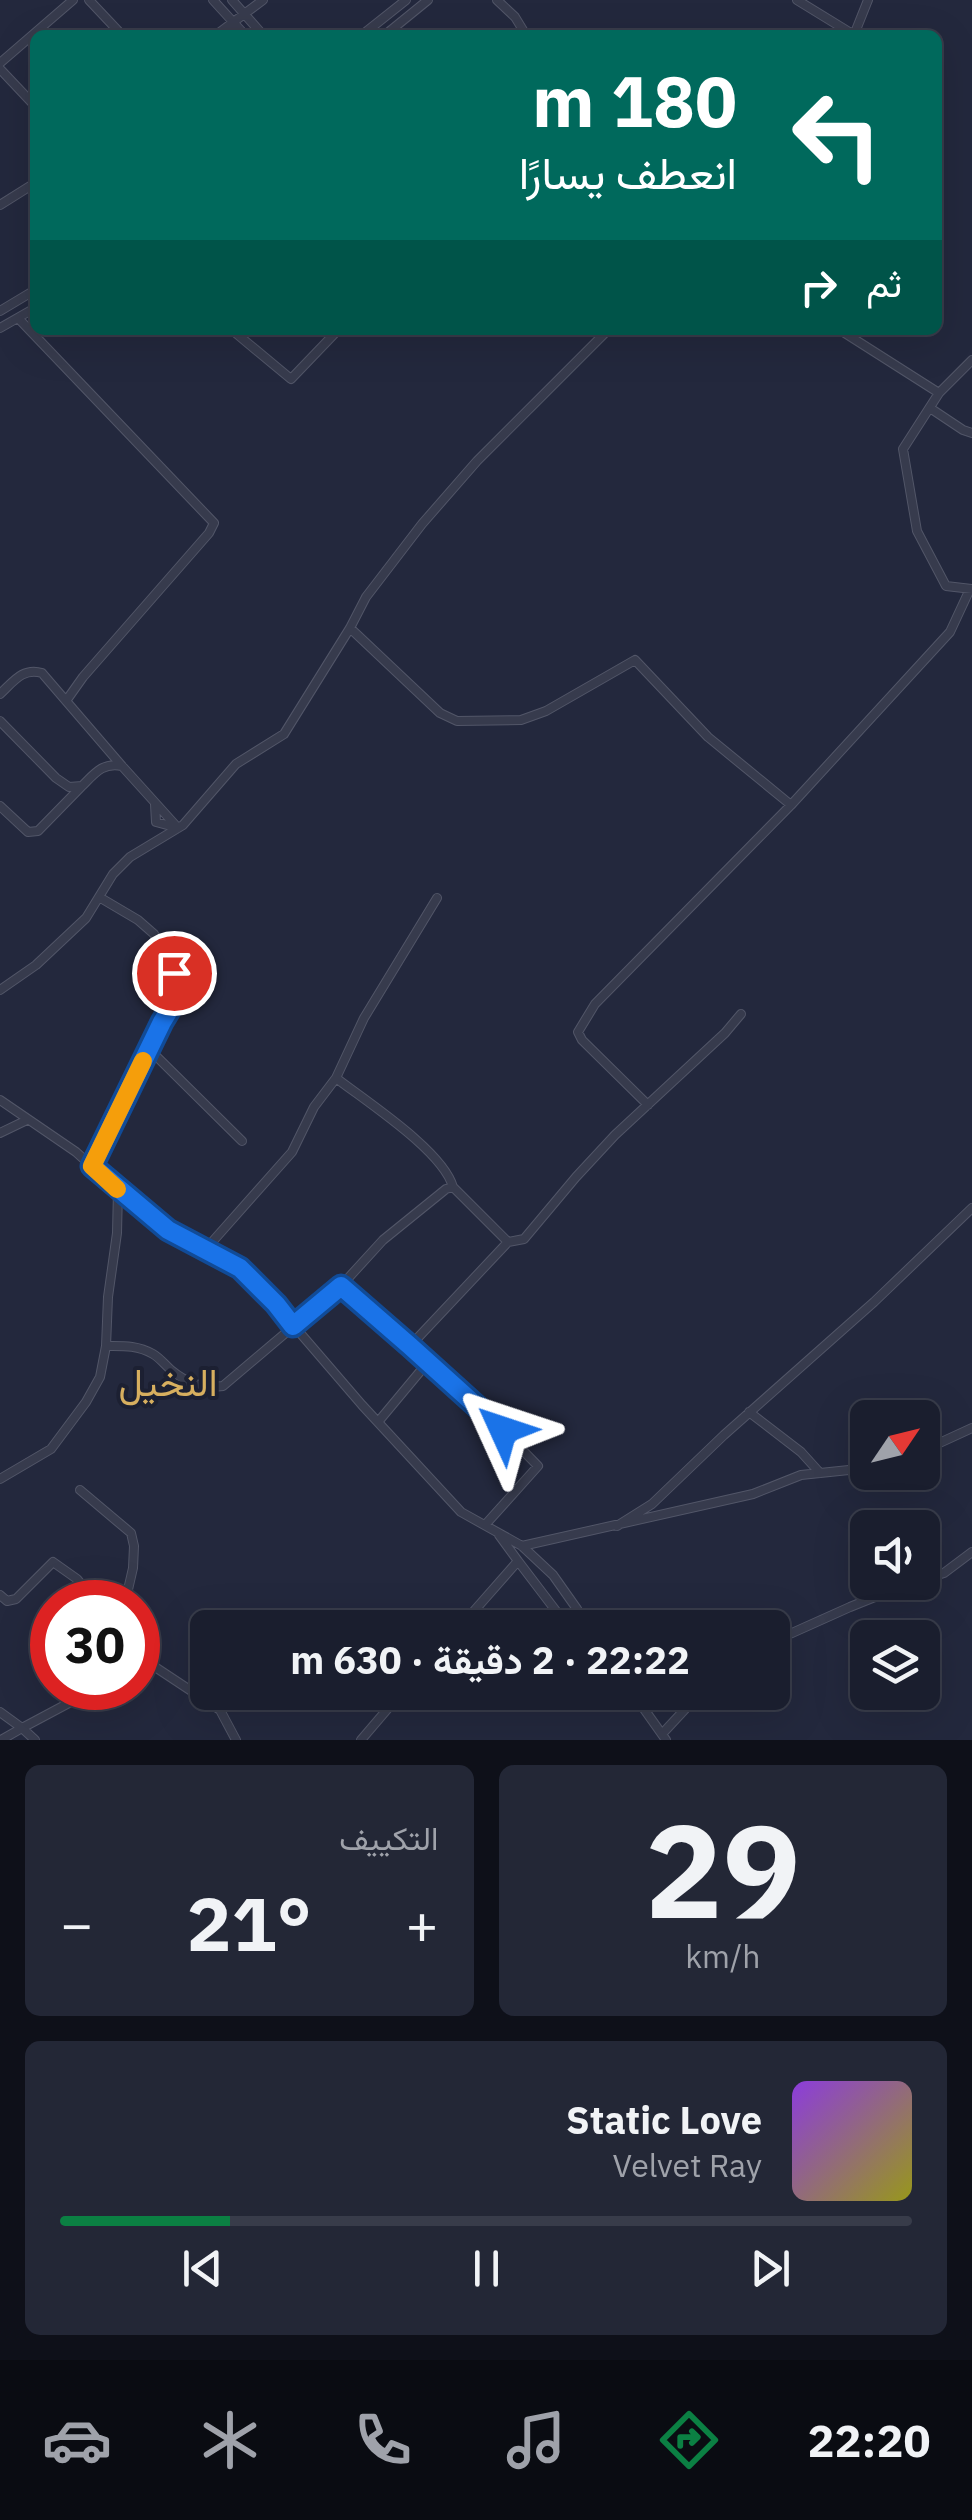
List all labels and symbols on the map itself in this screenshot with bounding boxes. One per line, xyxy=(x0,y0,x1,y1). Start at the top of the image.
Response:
pin xyxy=(132,931,217,1016)
district label: النخيل xyxy=(118,1357,218,1406)
position arrow xyxy=(451,1378,555,1482)
north arrow xyxy=(850,1400,940,1490)
speed limit sign: 30 xyxy=(30,1580,160,1710)

